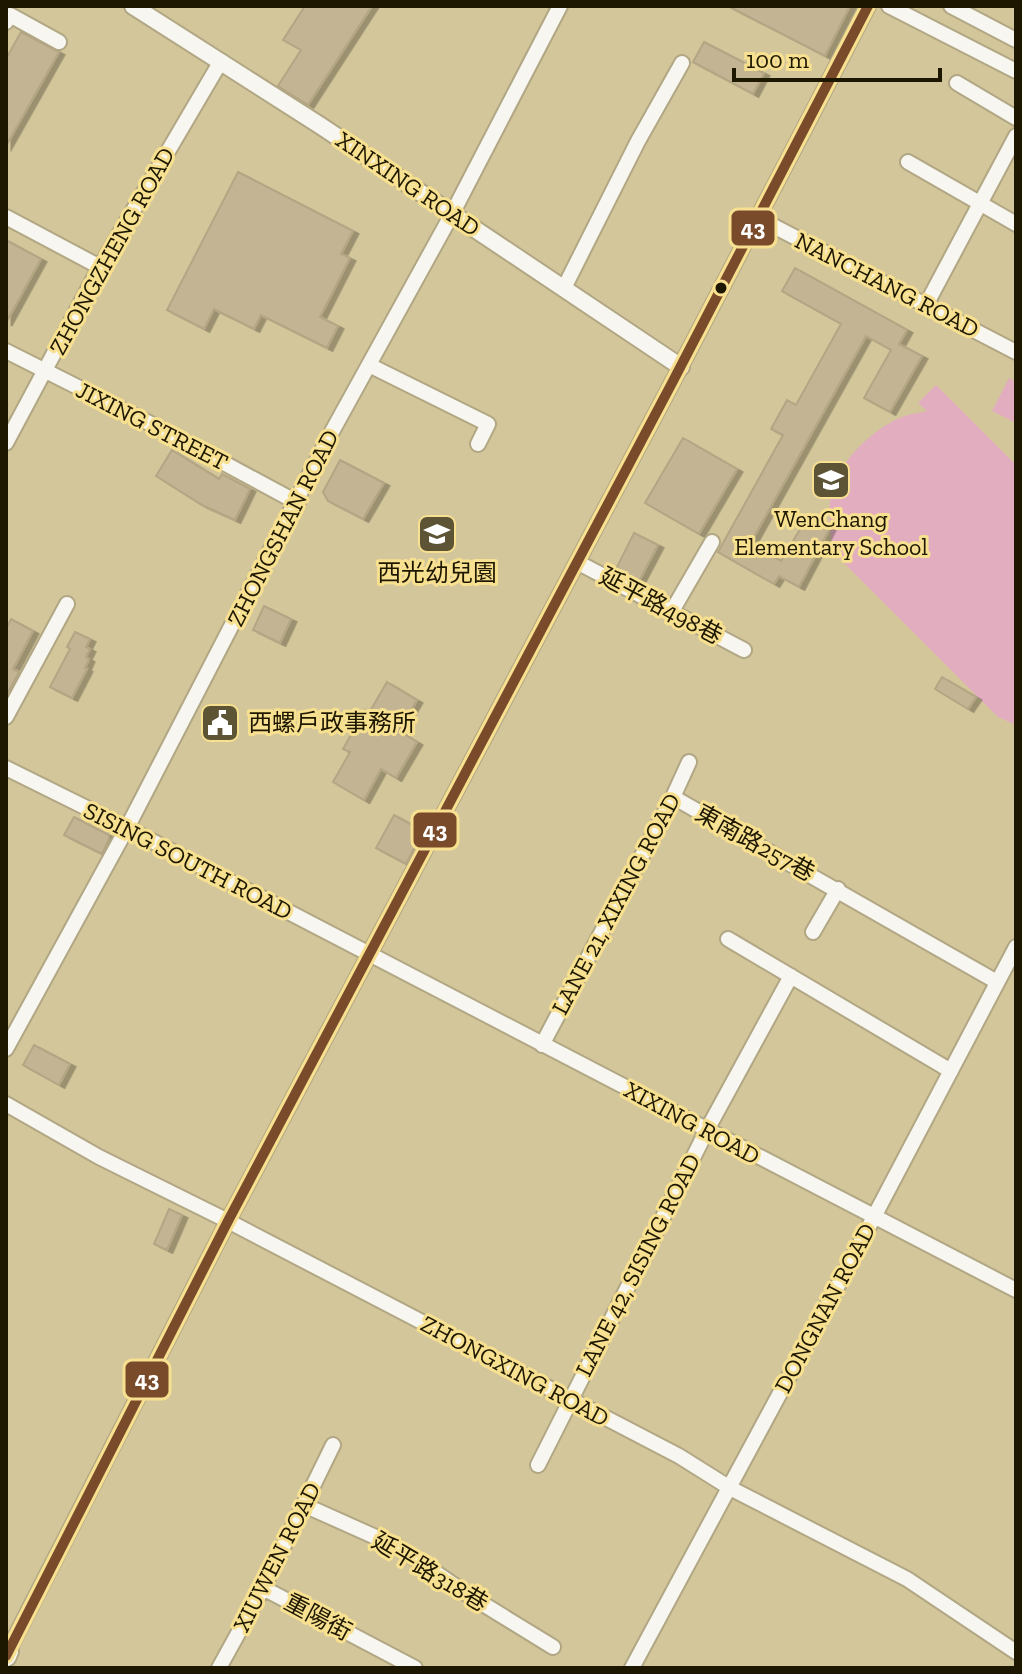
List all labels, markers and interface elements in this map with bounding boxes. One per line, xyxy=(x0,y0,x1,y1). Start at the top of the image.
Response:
scale bar xyxy=(734,32,940,82)
text: 100 m xyxy=(746,45,809,74)
street label: XINXING ROAD xyxy=(331,125,486,242)
street label: ZHONGZHENG ROAD xyxy=(43,142,181,359)
line badge: 43 xyxy=(730,209,776,247)
text: 43 xyxy=(741,215,765,242)
street label: NANCHANG ROAD xyxy=(790,226,984,343)
unlabelled marker xyxy=(713,280,729,296)
street label: JIXING STREET xyxy=(71,375,233,476)
street label: ZHONGSHAN ROAD xyxy=(221,425,345,631)
school or university icon: WenChang Elementary School xyxy=(810,459,852,501)
place label: WenChang Elementary School xyxy=(734,504,928,561)
school or university icon: 西光幼兒園 xyxy=(416,513,458,555)
place label: 西光幼兒園 xyxy=(377,558,497,587)
street label: 延平路498巷 xyxy=(595,561,727,650)
public building icon: 西螺戶政事務所 xyxy=(199,702,241,744)
place label: 西螺戶政事務所 xyxy=(248,708,416,737)
street label: LANE 21, XIXING ROAD xyxy=(545,788,686,1019)
street label: SISING SOUTH ROAD xyxy=(79,795,297,926)
street label: 東南路257巷 xyxy=(691,798,820,887)
line badge: 43 xyxy=(412,811,458,849)
text: 43 xyxy=(423,817,447,844)
street label: XIXING ROAD xyxy=(620,1075,765,1170)
street label: LANE 42, SISING ROAD xyxy=(569,1149,706,1381)
street label: DONGNAN ROAD xyxy=(768,1218,881,1398)
street label: ZHONGXING ROAD xyxy=(416,1309,614,1432)
line badge: 43 xyxy=(124,1360,170,1399)
text: 43 xyxy=(135,1366,159,1393)
street label: XIUWEN ROAD xyxy=(226,1477,327,1636)
street label: 延平路318巷 xyxy=(367,1526,493,1617)
street label: 重陽街 xyxy=(280,1587,357,1646)

